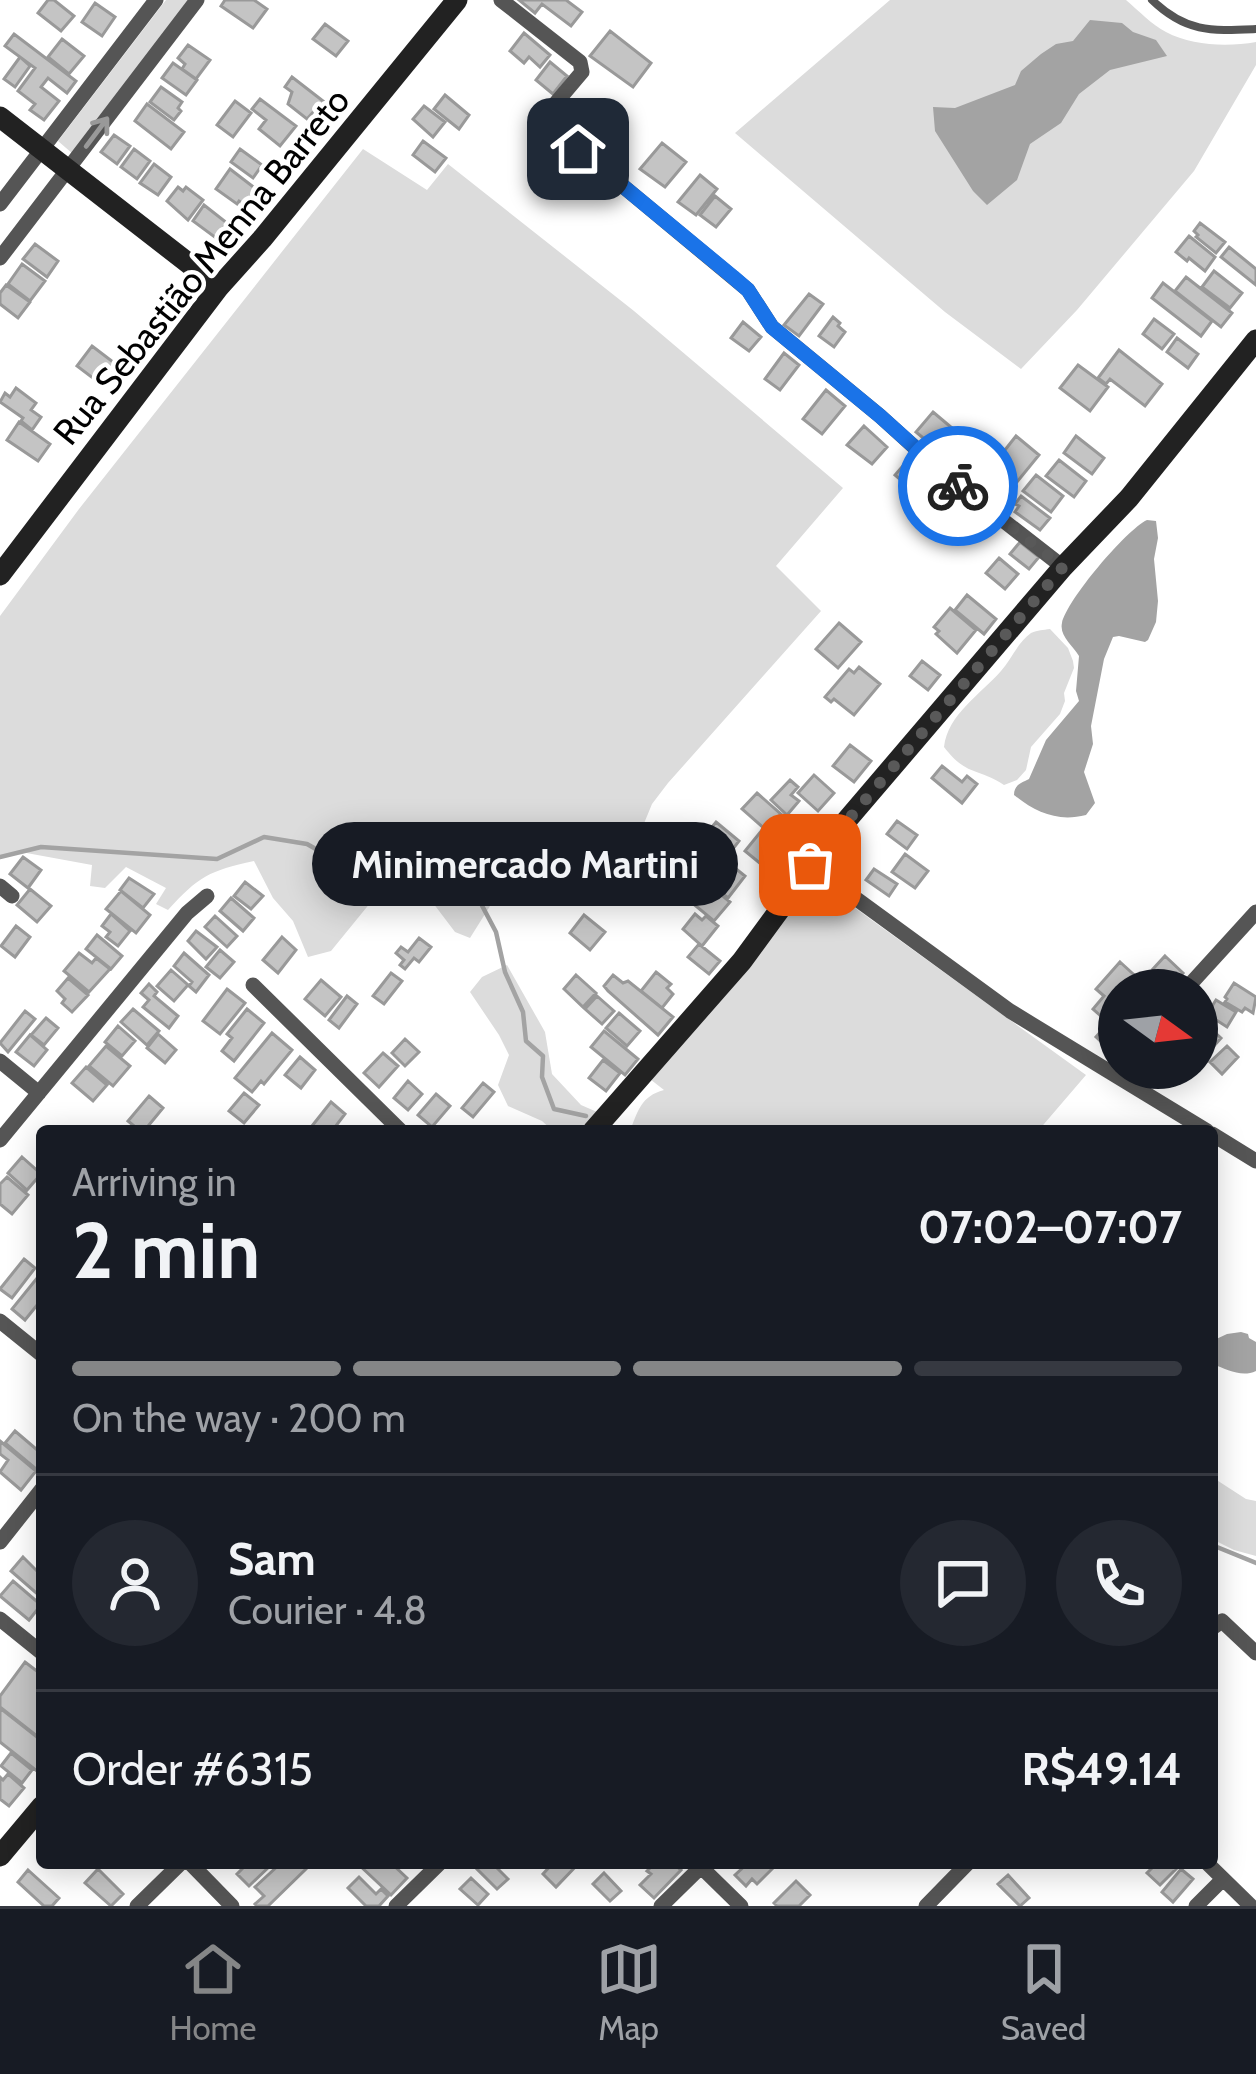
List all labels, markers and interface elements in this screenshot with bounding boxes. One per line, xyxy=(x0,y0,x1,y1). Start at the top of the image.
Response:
street label: Rua Sebastião Menna Barreto xyxy=(43,79,359,453)
pin xyxy=(527,98,629,200)
icon: home xyxy=(545,116,611,182)
one-way arrow xyxy=(83,117,110,149)
courier xyxy=(898,426,1018,546)
icon: bike xyxy=(925,453,991,519)
pin xyxy=(759,814,861,916)
callout: Minimercado Martini xyxy=(312,823,738,907)
icon: bag xyxy=(777,832,843,898)
text: Minimercado Martini xyxy=(351,840,699,888)
north arrow xyxy=(1098,969,1218,1089)
map controls xyxy=(1098,969,1218,1089)
text: Arriving in xyxy=(72,1158,236,1206)
text: 07:02–07:07 xyxy=(918,1200,1182,1254)
text: 2 min xyxy=(72,1203,260,1298)
text: On the way · 200 m xyxy=(72,1394,406,1442)
button: person xyxy=(72,1520,198,1646)
button: chat xyxy=(900,1520,1026,1646)
button: phone xyxy=(1056,1520,1182,1646)
text: Sam xyxy=(228,1532,316,1586)
text: Courier · 4.8 xyxy=(228,1586,427,1634)
text: Order #6315 xyxy=(72,1742,313,1796)
text: R$49.14 xyxy=(1022,1742,1182,1796)
tab: Home xyxy=(170,1936,256,2048)
tab: Map xyxy=(596,1936,662,2048)
tab: Saved xyxy=(1001,1936,1086,2048)

